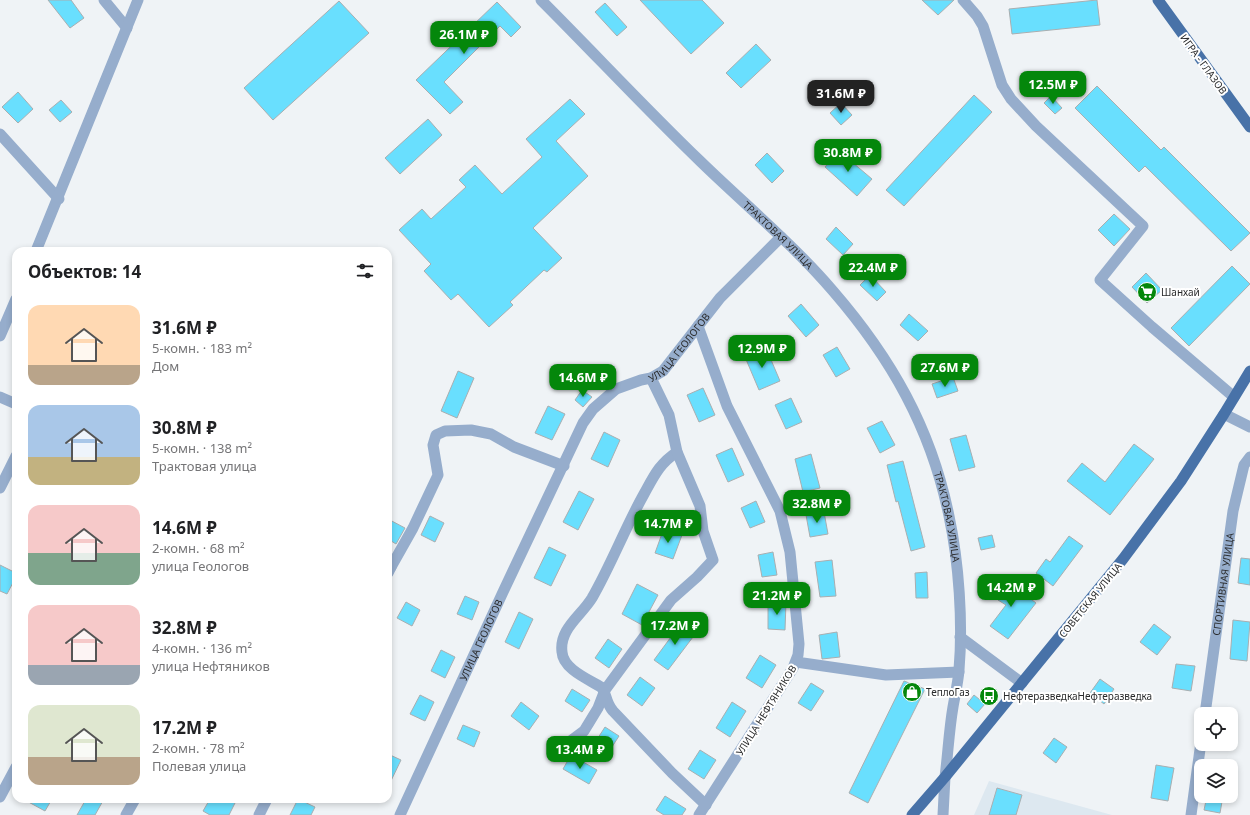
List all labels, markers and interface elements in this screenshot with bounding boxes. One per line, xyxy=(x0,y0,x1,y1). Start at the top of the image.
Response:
pin: 26.1M ₽ xyxy=(427,21,501,55)
text: 26.1M ₽ xyxy=(439,25,489,43)
street label: ИГРА - ГЛАЗОВ xyxy=(1177,31,1231,97)
pin: 12.5M ₽ xyxy=(1016,71,1090,105)
text: 12.5M ₽ xyxy=(1028,75,1078,93)
pin: 31.6M ₽ xyxy=(804,80,878,114)
text: 31.6M ₽ xyxy=(816,84,866,102)
pin: 30.8M ₽ xyxy=(811,139,885,173)
text: 30.8M ₽ xyxy=(823,143,873,161)
street label: ТРАКТОВАЯ УЛИЦА xyxy=(740,198,817,272)
pin: 22.4M ₽ xyxy=(836,254,910,288)
text: 22.4M ₽ xyxy=(848,258,898,276)
text: Объектов: 14 xyxy=(28,260,141,283)
icon: filters xyxy=(354,260,376,282)
supermarket icon: Шанхай xyxy=(1136,281,1158,303)
place label: Шанхай xyxy=(1161,285,1200,299)
street label: УЛИЦА ГЕОЛОГОВ xyxy=(646,310,713,385)
text: 31.6M ₽ xyxy=(152,316,217,339)
icon: home xyxy=(60,321,108,369)
pin: 12.9M ₽ xyxy=(725,335,799,369)
text: 5-комн. · 183 m² xyxy=(152,339,252,357)
text: 12.9M ₽ xyxy=(737,339,787,357)
pin: 27.6M ₽ xyxy=(908,354,982,388)
text: Дом xyxy=(152,357,179,375)
text: 27.6M ₽ xyxy=(920,358,970,376)
pin: 14.6M ₽ xyxy=(546,364,620,398)
text: 14.6M ₽ xyxy=(558,368,608,386)
text: 30.8M ₽ xyxy=(152,416,217,439)
icon: home xyxy=(60,421,108,469)
text: 5-комн. · 138 m² xyxy=(152,439,252,457)
text: Трактовая улица xyxy=(152,457,257,475)
street label: ТРАКТОВАЯ УЛИЦА xyxy=(931,470,963,563)
pin: 32.8M ₽ xyxy=(780,490,854,524)
text: 32.8M ₽ xyxy=(792,494,842,512)
pin: 14.7M ₽ xyxy=(631,510,705,544)
text: 14.7M ₽ xyxy=(643,514,693,532)
text: 14.6M ₽ xyxy=(152,516,217,539)
icon: home xyxy=(60,521,108,569)
street label: СПОРТИВНАЯ УЛИЦА xyxy=(1209,531,1237,636)
text: 2-комн. · 68 m² xyxy=(152,539,245,557)
text: улица Геологов xyxy=(152,557,249,575)
street label: СОВЕТСКАЯ УЛИЦА xyxy=(1055,559,1125,640)
pin: 14.2M ₽ xyxy=(974,574,1048,608)
text: 14.2M ₽ xyxy=(986,578,1036,596)
pin: 21.2M ₽ xyxy=(740,582,814,616)
text: 21.2M ₽ xyxy=(752,586,802,604)
street label: УЛИЦА ГЕОЛОГОВ xyxy=(456,597,506,683)
pin: 17.2M ₽ xyxy=(638,612,712,646)
text: 32.8M ₽ xyxy=(152,616,217,639)
text: 17.2M ₽ xyxy=(650,616,700,634)
icon: home xyxy=(60,621,108,669)
text: 4-комн. · 136 m² xyxy=(152,639,252,657)
text: улица Нефтяников xyxy=(152,657,270,675)
street label: УЛИЦА НЕФТЯНИКОВ xyxy=(732,662,800,758)
shop icon: ТеплоГаз xyxy=(901,681,923,703)
place label: ТеплоГаз xyxy=(926,685,970,699)
bus stop icon: НефтеразведкаНефтеразведка xyxy=(978,685,1000,707)
place label: НефтеразведкаНефтеразведка xyxy=(1003,689,1152,703)
map controls xyxy=(1194,707,1238,803)
button: locate xyxy=(1194,707,1238,751)
text: 17.2M ₽ xyxy=(152,716,217,739)
icon: home xyxy=(60,721,108,769)
pin: 13.4M ₽ xyxy=(543,736,617,770)
text: 2-комн. · 78 m² xyxy=(152,739,245,757)
text: 13.4M ₽ xyxy=(555,740,605,758)
text: Полевая улица xyxy=(152,757,246,775)
button: layers xyxy=(1194,759,1238,803)

